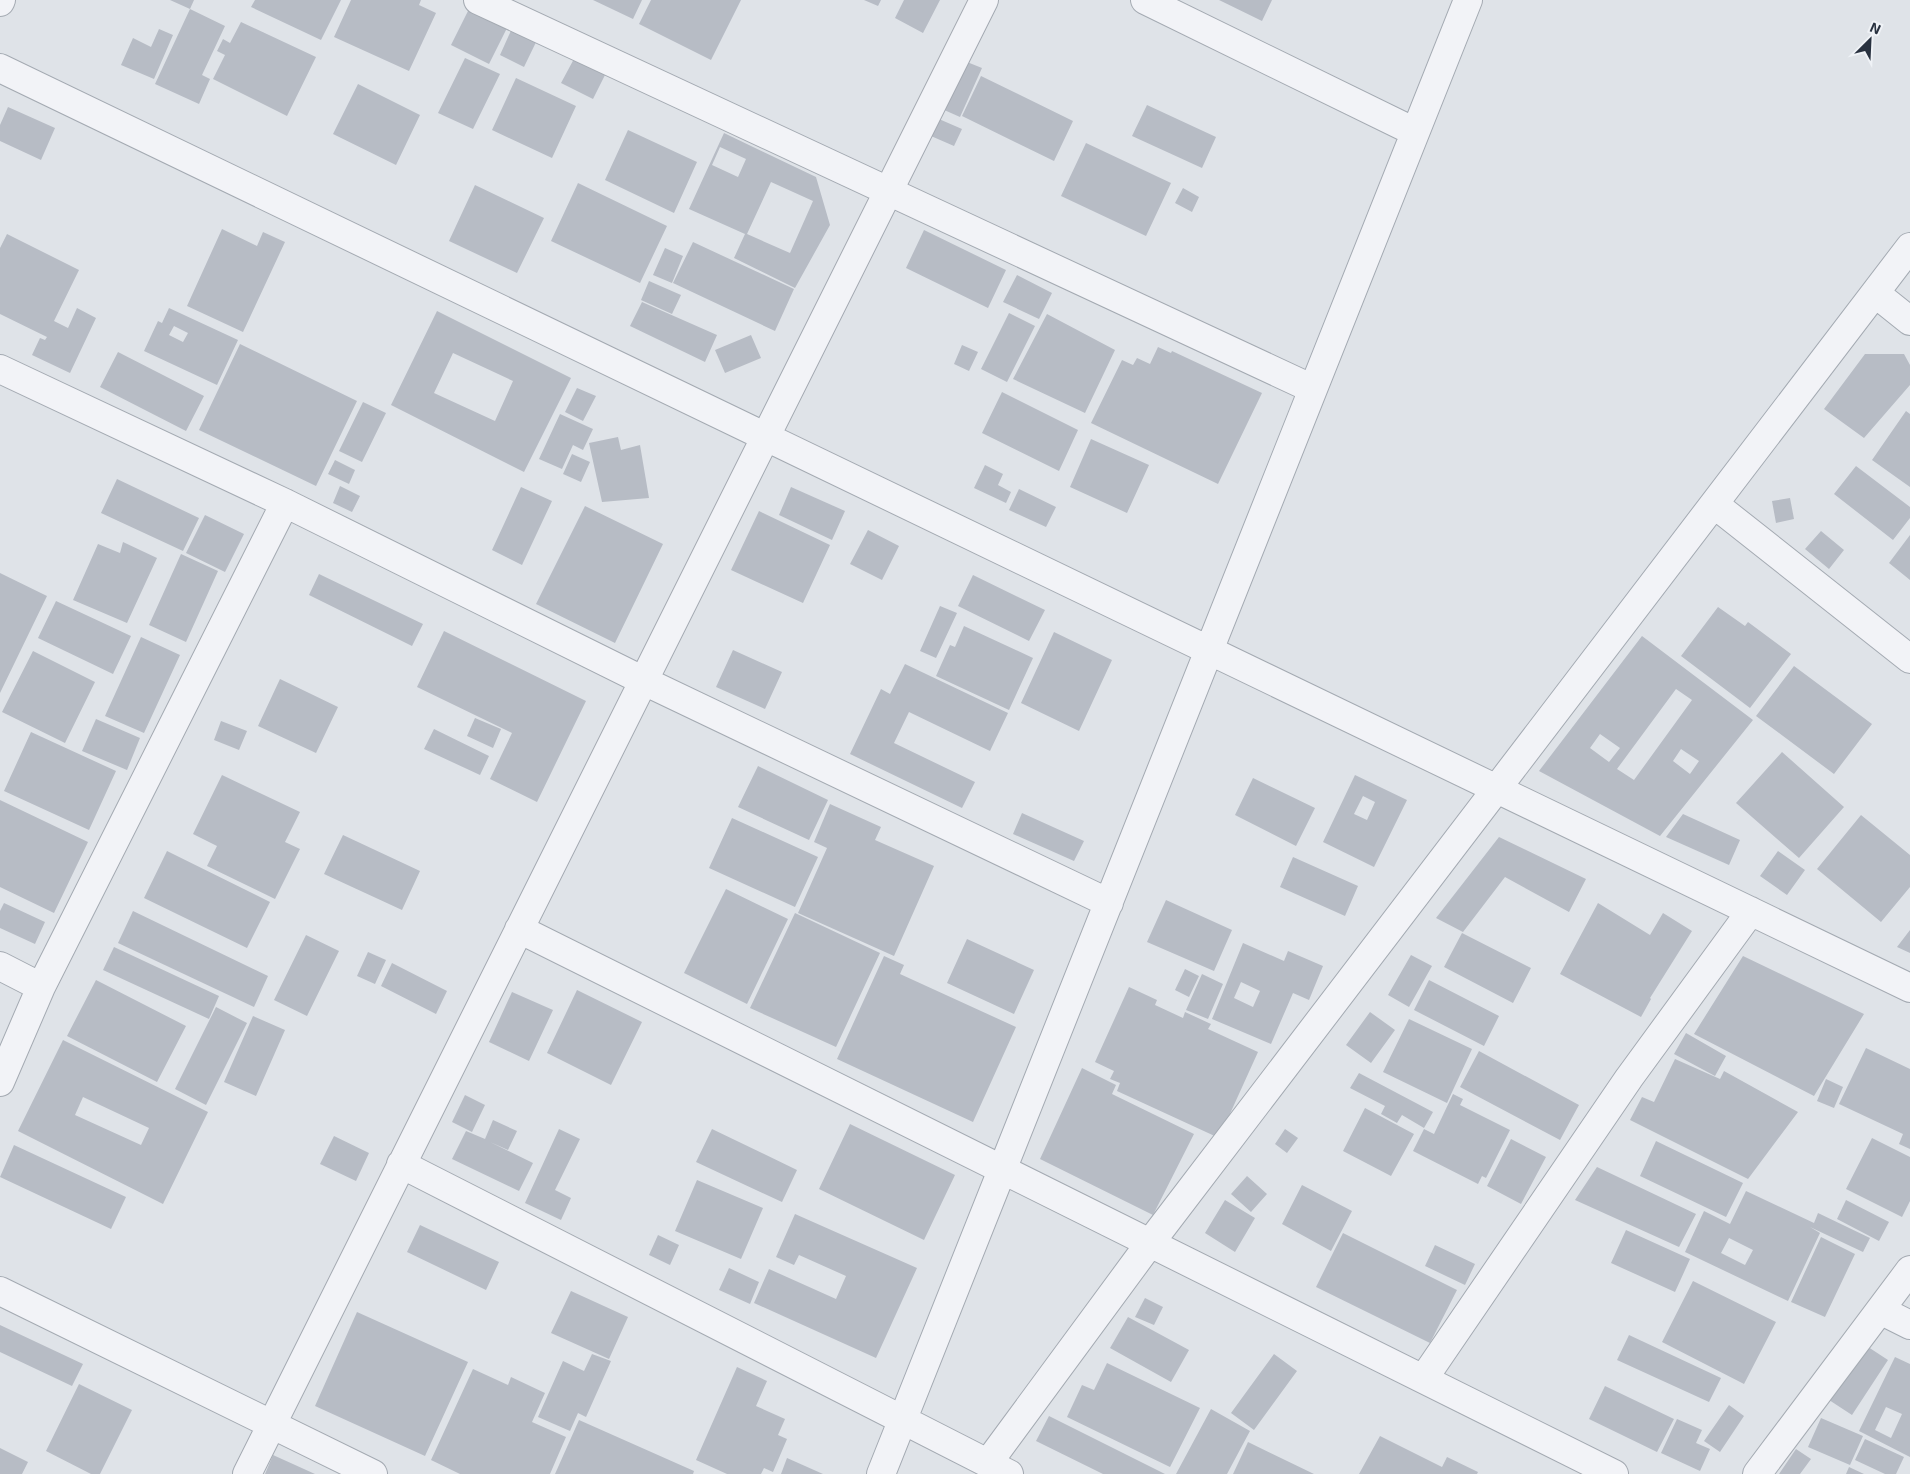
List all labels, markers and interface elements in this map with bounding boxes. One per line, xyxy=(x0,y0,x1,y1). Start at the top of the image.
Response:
north arrow xyxy=(1845,15,1895,65)
text: N xyxy=(1867,18,1884,37)

